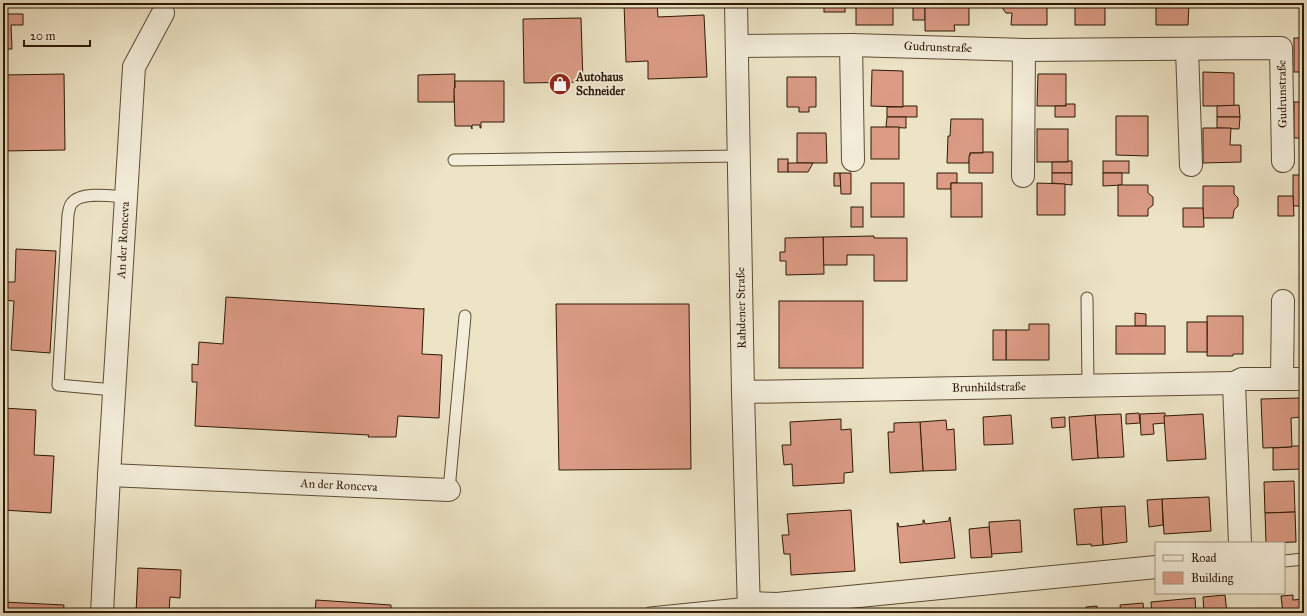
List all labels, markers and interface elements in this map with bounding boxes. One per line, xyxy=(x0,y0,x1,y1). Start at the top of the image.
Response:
scale bar xyxy=(24,22,90,48)
text: 20 m xyxy=(30,29,56,43)
street label: Gudrunstraße xyxy=(904,39,972,55)
street label: Gudrunstraße xyxy=(1274,60,1290,128)
place label: Autohaus Schneider xyxy=(575,70,625,98)
shop icon: Autohaus Schneider xyxy=(547,71,573,97)
street label: An der Ronceva xyxy=(114,200,132,280)
street label: Rahdener Straße xyxy=(733,267,749,349)
street label: Brunhildstraße xyxy=(952,379,1026,395)
street label: An der Ronceva xyxy=(299,476,379,494)
legend xyxy=(1155,542,1285,594)
text: Road xyxy=(1191,551,1217,565)
text: Building xyxy=(1191,571,1234,586)

